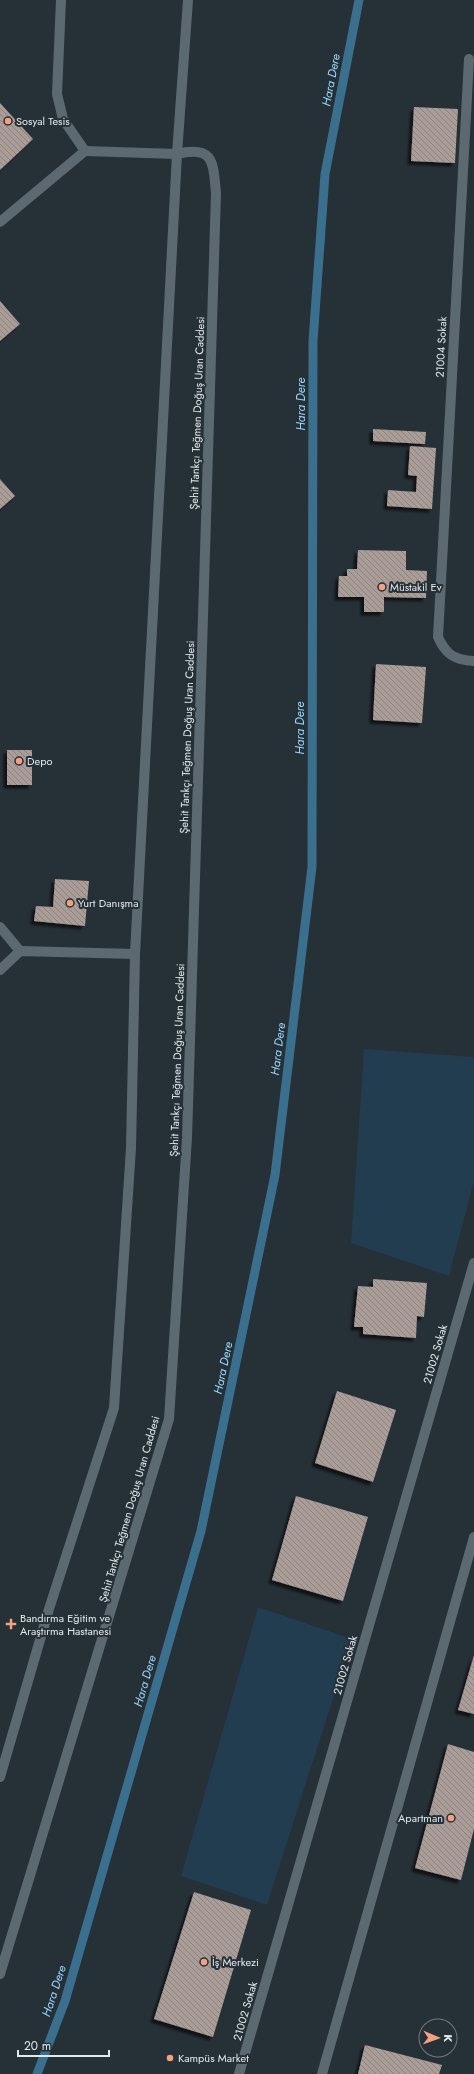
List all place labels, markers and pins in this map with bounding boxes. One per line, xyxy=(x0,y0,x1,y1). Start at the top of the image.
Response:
place label: Sosyal Tesis xyxy=(16,113,70,129)
marker: Sosyal Tesis xyxy=(3,116,13,126)
place label: Müstakil Ev xyxy=(390,579,442,595)
marker: Müstakil Ev xyxy=(377,582,387,592)
place label: Depo xyxy=(27,753,52,769)
marker: Depo xyxy=(14,756,24,766)
place label: Yurt Danışma xyxy=(78,895,139,911)
marker: Yurt Danışma xyxy=(65,898,75,908)
place label: Bandırma Eğitim ve Araştırma Hastanesi xyxy=(20,1610,112,1639)
marker: Bandırma Eğitim ve Araştırma Hastanesi xyxy=(5,1618,17,1630)
place label: Apartman xyxy=(398,1810,443,1826)
marker: Apartman xyxy=(446,1813,456,1823)
place label: İş Merkezi xyxy=(212,1954,259,1970)
marker: İş Merkezi xyxy=(199,1957,209,1967)
place label: Kampüs Market xyxy=(178,2050,249,2066)
marker: Kampüs Market xyxy=(165,2053,175,2063)

